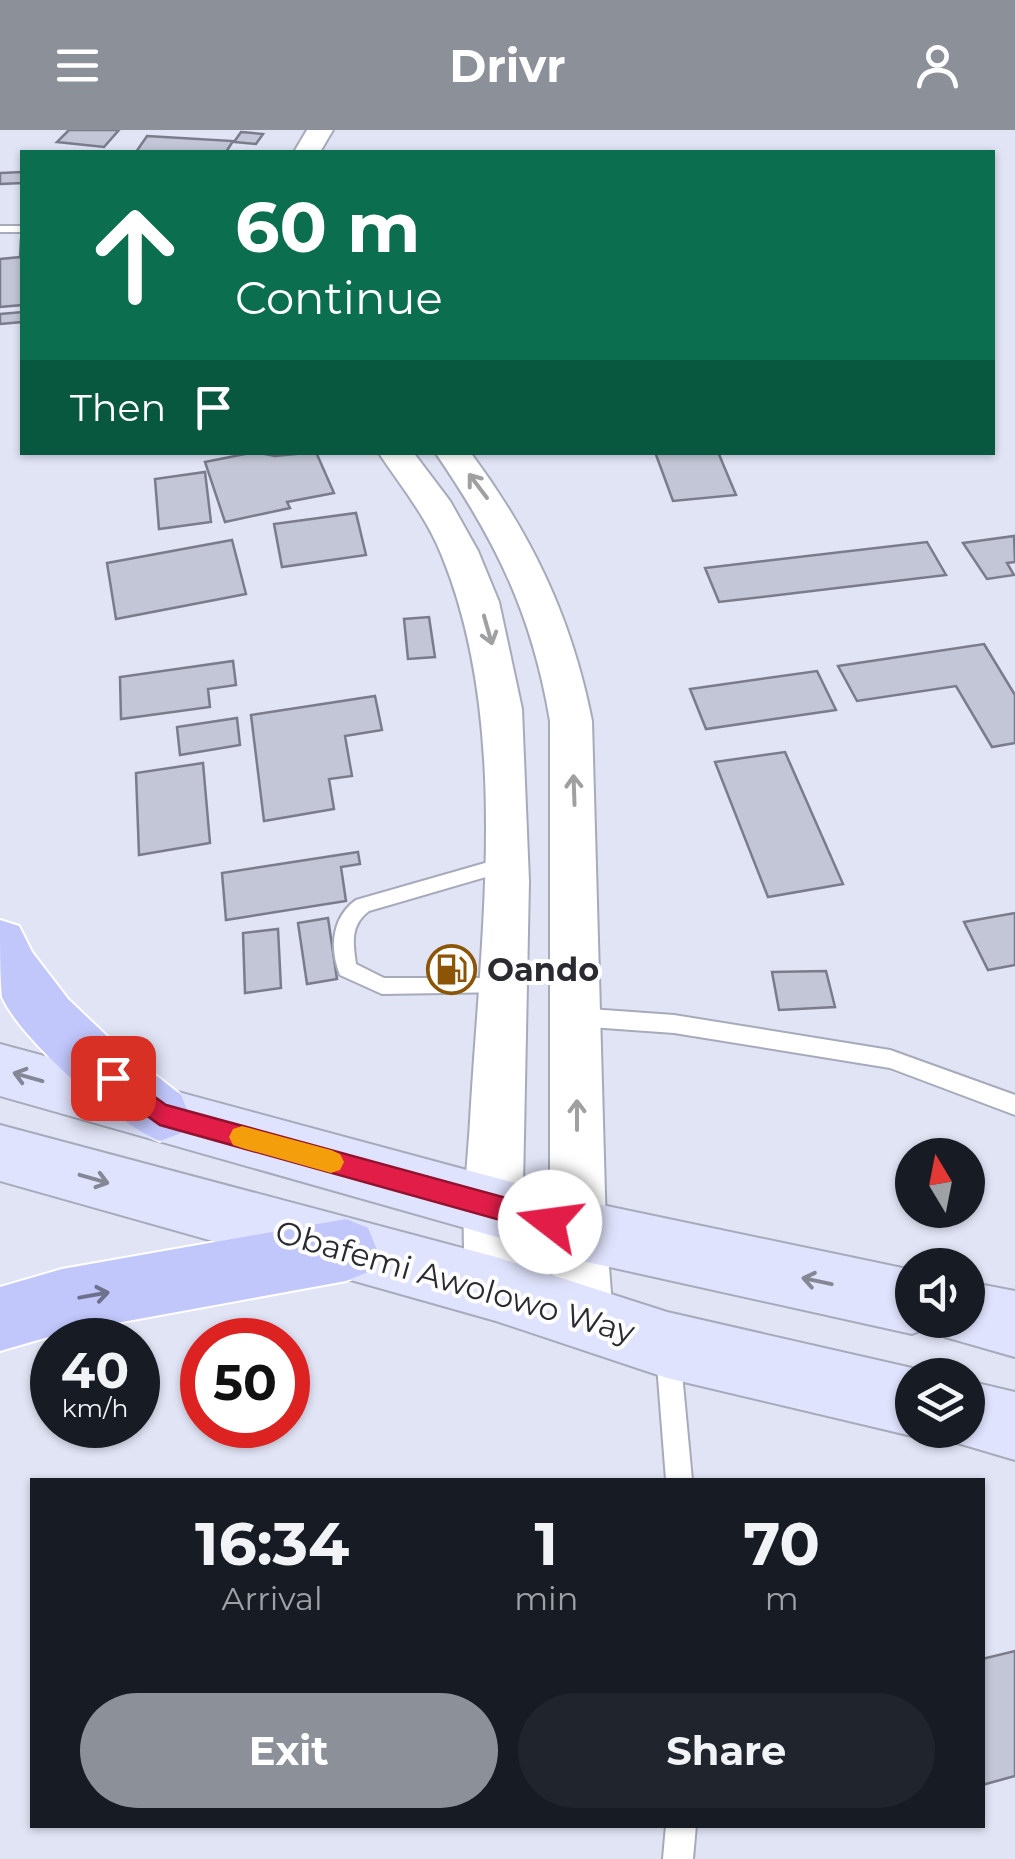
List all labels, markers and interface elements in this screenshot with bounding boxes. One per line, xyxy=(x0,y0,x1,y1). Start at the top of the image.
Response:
icon: menu xyxy=(50,38,105,93)
text: Drivr xyxy=(449,38,566,93)
icon: person xyxy=(910,38,965,93)
text: 60 m xyxy=(235,184,420,270)
icon: ahead xyxy=(70,190,200,320)
text: Continue xyxy=(235,270,443,325)
icon: arrive xyxy=(186,380,241,435)
text: Then xyxy=(70,384,166,431)
one-way arrow xyxy=(467,473,488,500)
one-way arrow xyxy=(480,614,499,646)
one-way arrow xyxy=(565,774,584,806)
fuel station icon: Oando xyxy=(426,944,478,996)
place label: Oando xyxy=(487,950,599,989)
pin xyxy=(71,1036,156,1121)
icon: arrive xyxy=(86,1051,141,1106)
one-way arrow xyxy=(13,1067,44,1086)
one-way arrow xyxy=(568,1099,586,1132)
north arrow xyxy=(895,1138,985,1228)
map controls xyxy=(895,1138,985,1448)
position arrow xyxy=(498,1170,602,1274)
one-way arrow xyxy=(78,1171,109,1189)
street label: Obafemi Awolowo Way xyxy=(271,1212,640,1352)
button: sound xyxy=(895,1248,985,1338)
one-way arrow xyxy=(802,1271,834,1290)
one-way arrow xyxy=(78,1285,110,1304)
speed limit sign: 50 xyxy=(180,1318,310,1448)
text: 40 xyxy=(61,1340,129,1401)
button: layers xyxy=(895,1358,985,1448)
text: km/h xyxy=(62,1393,128,1423)
text: 16:34 xyxy=(195,1507,349,1580)
text: 1 xyxy=(535,1507,558,1580)
text: 70 xyxy=(743,1507,820,1580)
text: Arrival xyxy=(222,1579,323,1618)
text: min xyxy=(514,1579,578,1618)
text: m xyxy=(765,1579,799,1618)
button: Exit xyxy=(80,1693,498,1808)
button: Share xyxy=(518,1693,935,1808)

